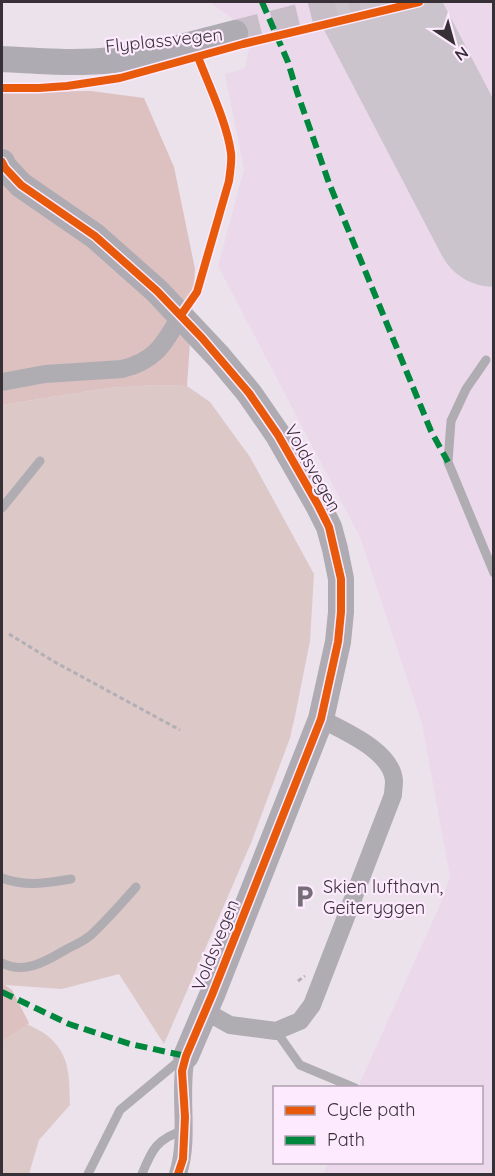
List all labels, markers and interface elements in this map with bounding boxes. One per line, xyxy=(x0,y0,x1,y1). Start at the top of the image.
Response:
north arrow xyxy=(423,12,483,72)
street label: Flyplassvegen xyxy=(104,22,224,58)
text: N xyxy=(451,43,472,66)
street label: Voldsvegen xyxy=(280,420,346,516)
place label: Skien lufthavn, Geiteryggen xyxy=(323,875,443,919)
parking icon: Skien lufthavn, Geiteryggen xyxy=(292,883,318,909)
street label: Voldsvegen xyxy=(186,896,244,994)
legend xyxy=(273,1086,483,1164)
text: Cycle path xyxy=(327,1098,415,1121)
text: Path xyxy=(327,1128,365,1151)

